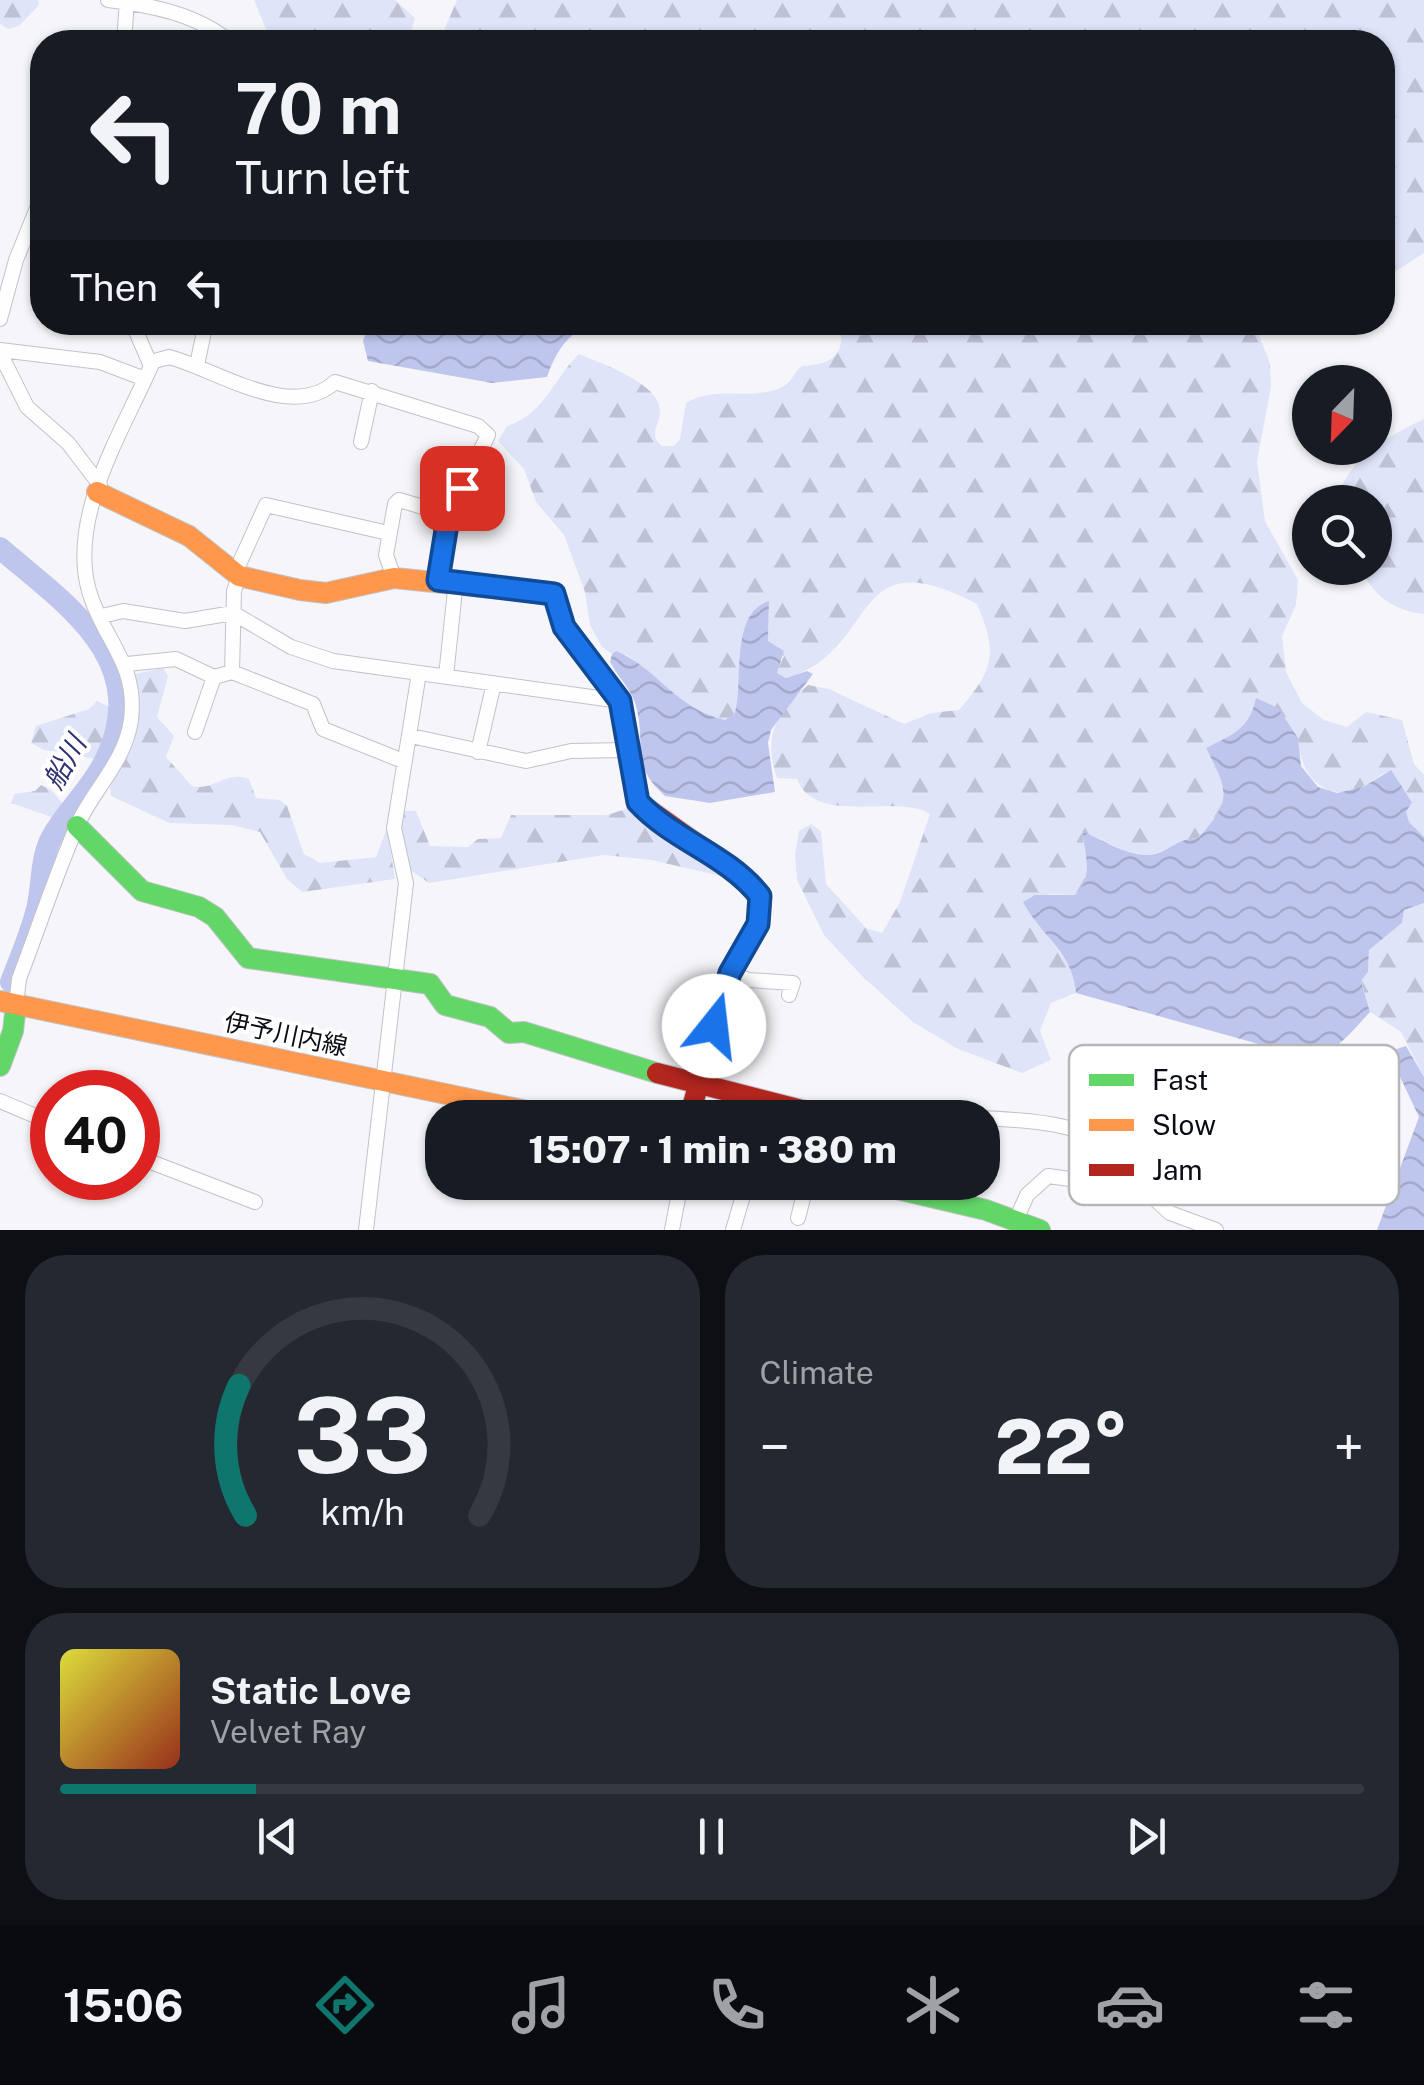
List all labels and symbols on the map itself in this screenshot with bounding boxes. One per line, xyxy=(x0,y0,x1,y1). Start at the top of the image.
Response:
north arrow xyxy=(1292,365,1392,465)
pin xyxy=(420,446,505,531)
water label: 船川 xyxy=(36,727,93,794)
position arrow xyxy=(662,974,766,1078)
street label: 伊予川内線 xyxy=(222,1006,350,1062)
legend xyxy=(1069,1045,1399,1205)
text: Fast xyxy=(1152,1063,1208,1096)
speed limit sign: 40 xyxy=(30,1070,160,1200)
text: Slow xyxy=(1152,1108,1216,1141)
text: Jam xyxy=(1152,1153,1203,1186)

